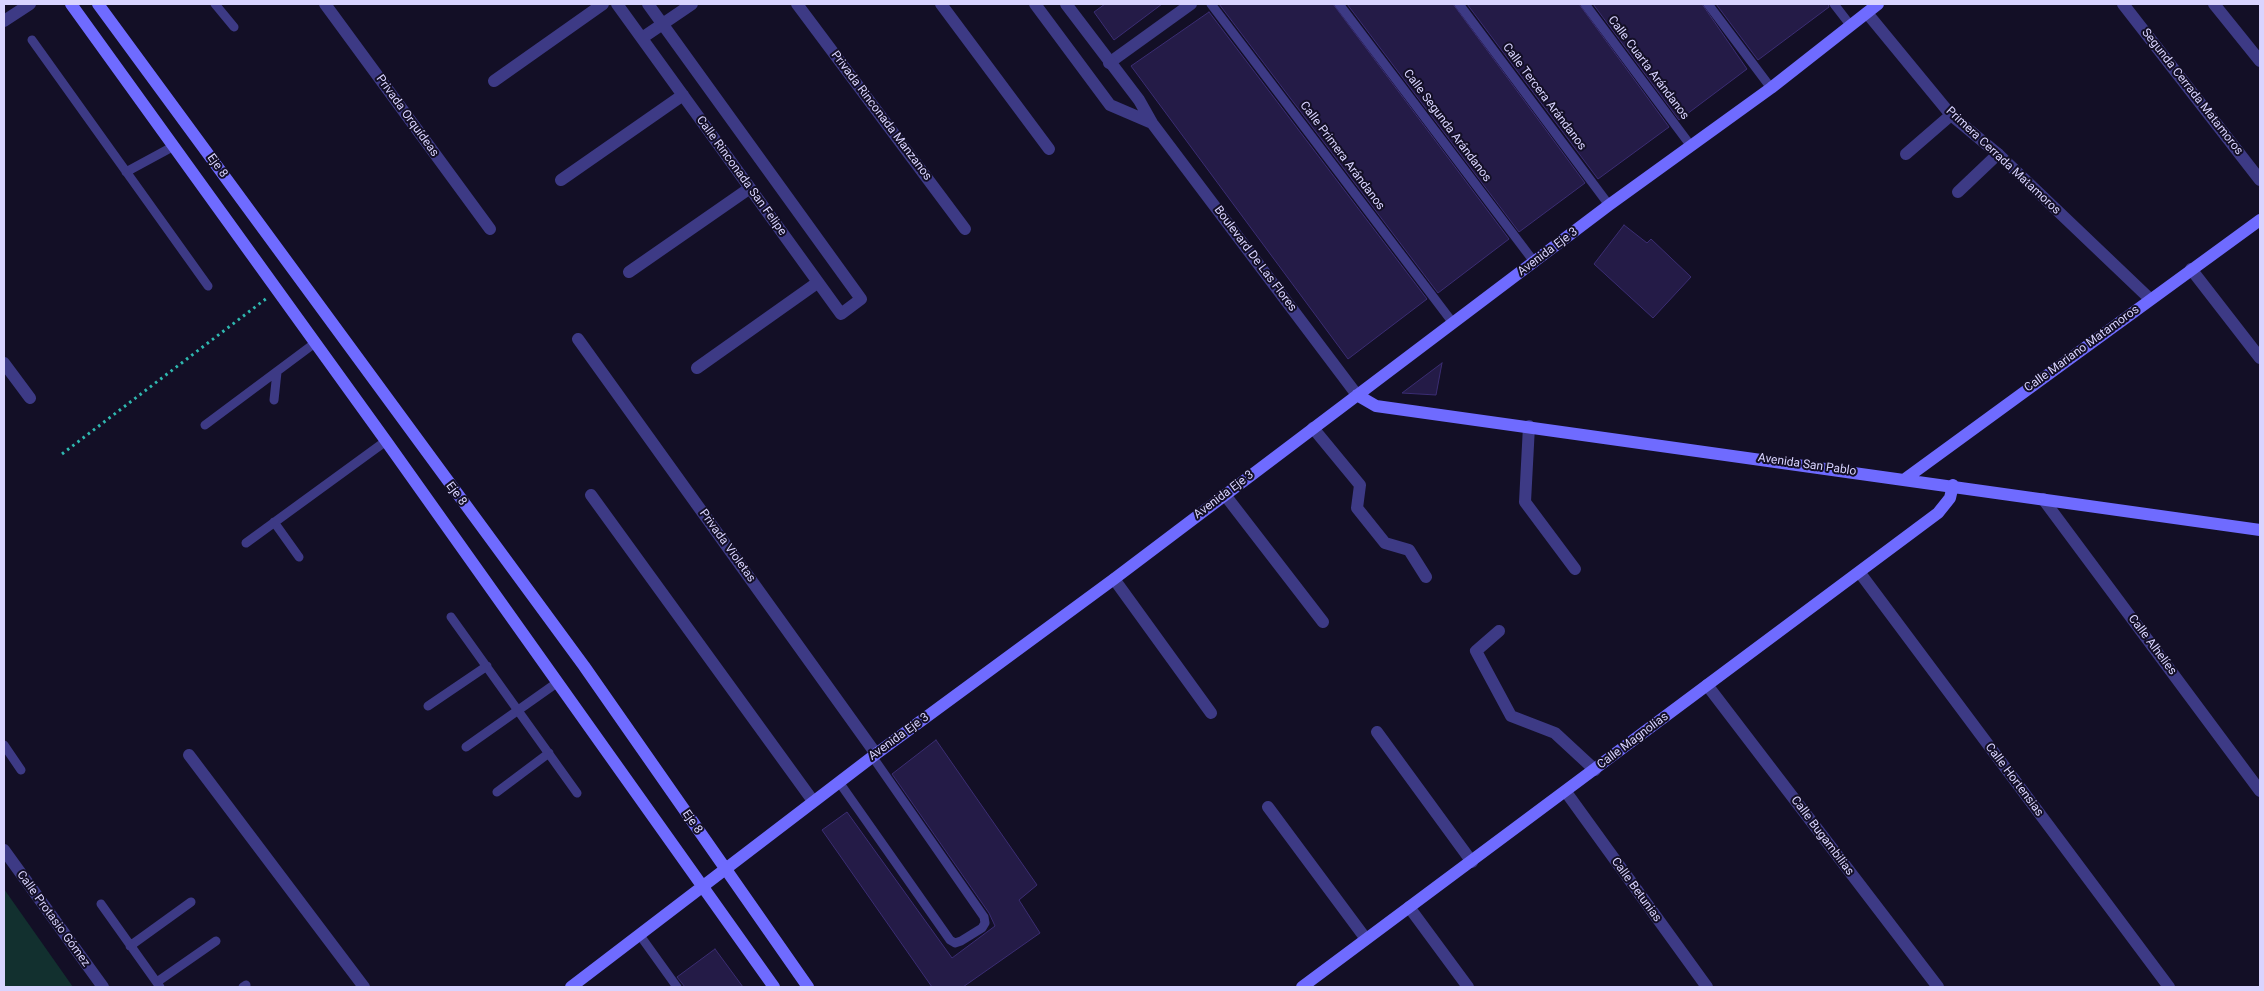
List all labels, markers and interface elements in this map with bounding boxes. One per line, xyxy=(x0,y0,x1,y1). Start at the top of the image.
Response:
street label: Calle Cuarta Arándanos xyxy=(1604,13,1692,123)
street label: Segunda Cerrada Matamoros xyxy=(2138,26,2246,158)
street label: Calle Tercera Arándanos xyxy=(1499,41,1589,153)
street label: Privada Rinconada Manzanos xyxy=(828,48,934,184)
street label: Calle Segunda Arándanos xyxy=(1400,67,1494,185)
street label: Privada Orquídeas xyxy=(373,72,441,160)
street label: Calle Primera Arándanos xyxy=(1297,99,1387,213)
street label: Primera Cerrada Matamoros xyxy=(1943,104,2063,218)
street label: Calle Rinconada San Felipe xyxy=(693,113,789,239)
street label: Eje 8 xyxy=(204,151,230,181)
street label: Boulevard De Las Flores xyxy=(1211,203,1299,315)
street label: Avenida Eje 3 xyxy=(1515,225,1581,279)
street label: Calle Mariano Matamoros xyxy=(2022,303,2142,395)
street label: Avenida San Pablo xyxy=(1757,451,1857,479)
street label: Avenida Eje 3 xyxy=(1191,468,1257,522)
street label: Eje 8 xyxy=(442,479,470,509)
street label: Privada Violetas xyxy=(696,507,758,585)
street label: Calle Alhelíes xyxy=(2125,612,2179,678)
street label: Avenida Eje 3 xyxy=(866,710,932,764)
street label: Calle Magnolias xyxy=(1595,710,1671,772)
street label: Calle Hortensias xyxy=(1982,741,2046,819)
street label: Calle Bugambilias xyxy=(1787,793,1857,879)
street label: Eje 8 xyxy=(679,807,705,837)
street label: Calle Betunias xyxy=(1608,855,1664,925)
street label: Calle Protasio Gómez xyxy=(13,868,93,970)

